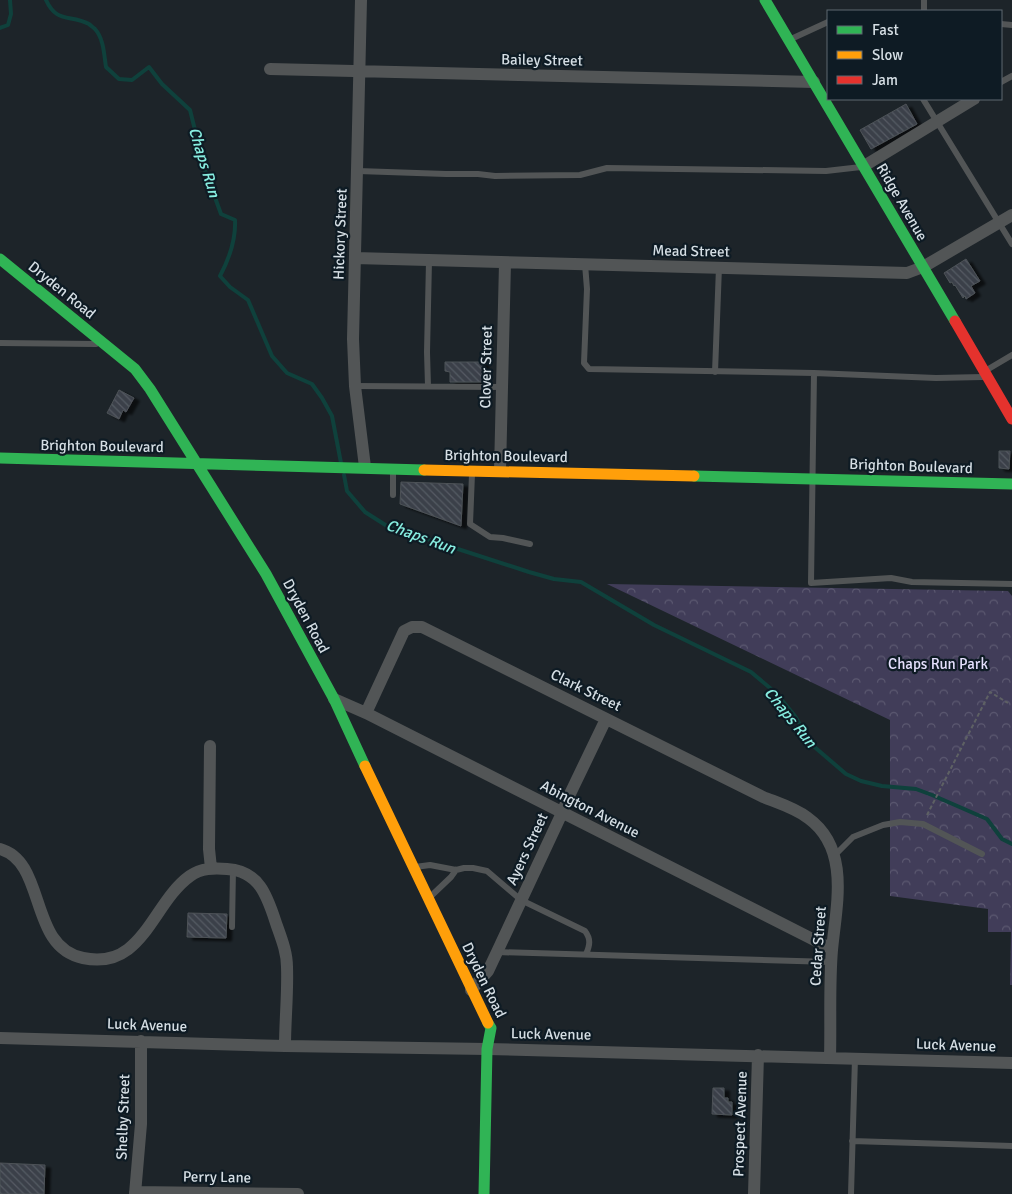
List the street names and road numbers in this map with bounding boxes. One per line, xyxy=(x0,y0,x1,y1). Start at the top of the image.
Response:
street label: Bailey Street xyxy=(501,50,583,70)
street label: Ridge Avenue xyxy=(873,160,931,244)
street label: Hickory Street xyxy=(329,188,351,280)
street label: Mead Street xyxy=(652,241,730,261)
street label: Dryden Road xyxy=(25,257,99,323)
street label: Clover Street xyxy=(476,325,496,409)
street label: Brighton Boulevard xyxy=(40,436,164,456)
street label: Brighton Boulevard xyxy=(444,446,568,466)
street label: Brighton Boulevard xyxy=(849,455,973,477)
street label: Dryden Road xyxy=(279,576,333,656)
street label: Clark Street xyxy=(548,665,624,715)
street label: Abington Avenue xyxy=(538,776,642,842)
street label: Ayers Street xyxy=(502,810,552,888)
street label: Cedar Street xyxy=(806,906,830,986)
street label: Dryden Road xyxy=(458,939,510,1021)
street label: Luck Avenue xyxy=(106,1015,188,1035)
street label: Luck Avenue xyxy=(511,1024,591,1044)
street label: Luck Avenue xyxy=(915,1035,997,1055)
street label: Prospect Avenue xyxy=(729,1071,751,1177)
street label: Shelby Street xyxy=(113,1074,133,1160)
street label: Perry Lane xyxy=(183,1167,251,1187)

